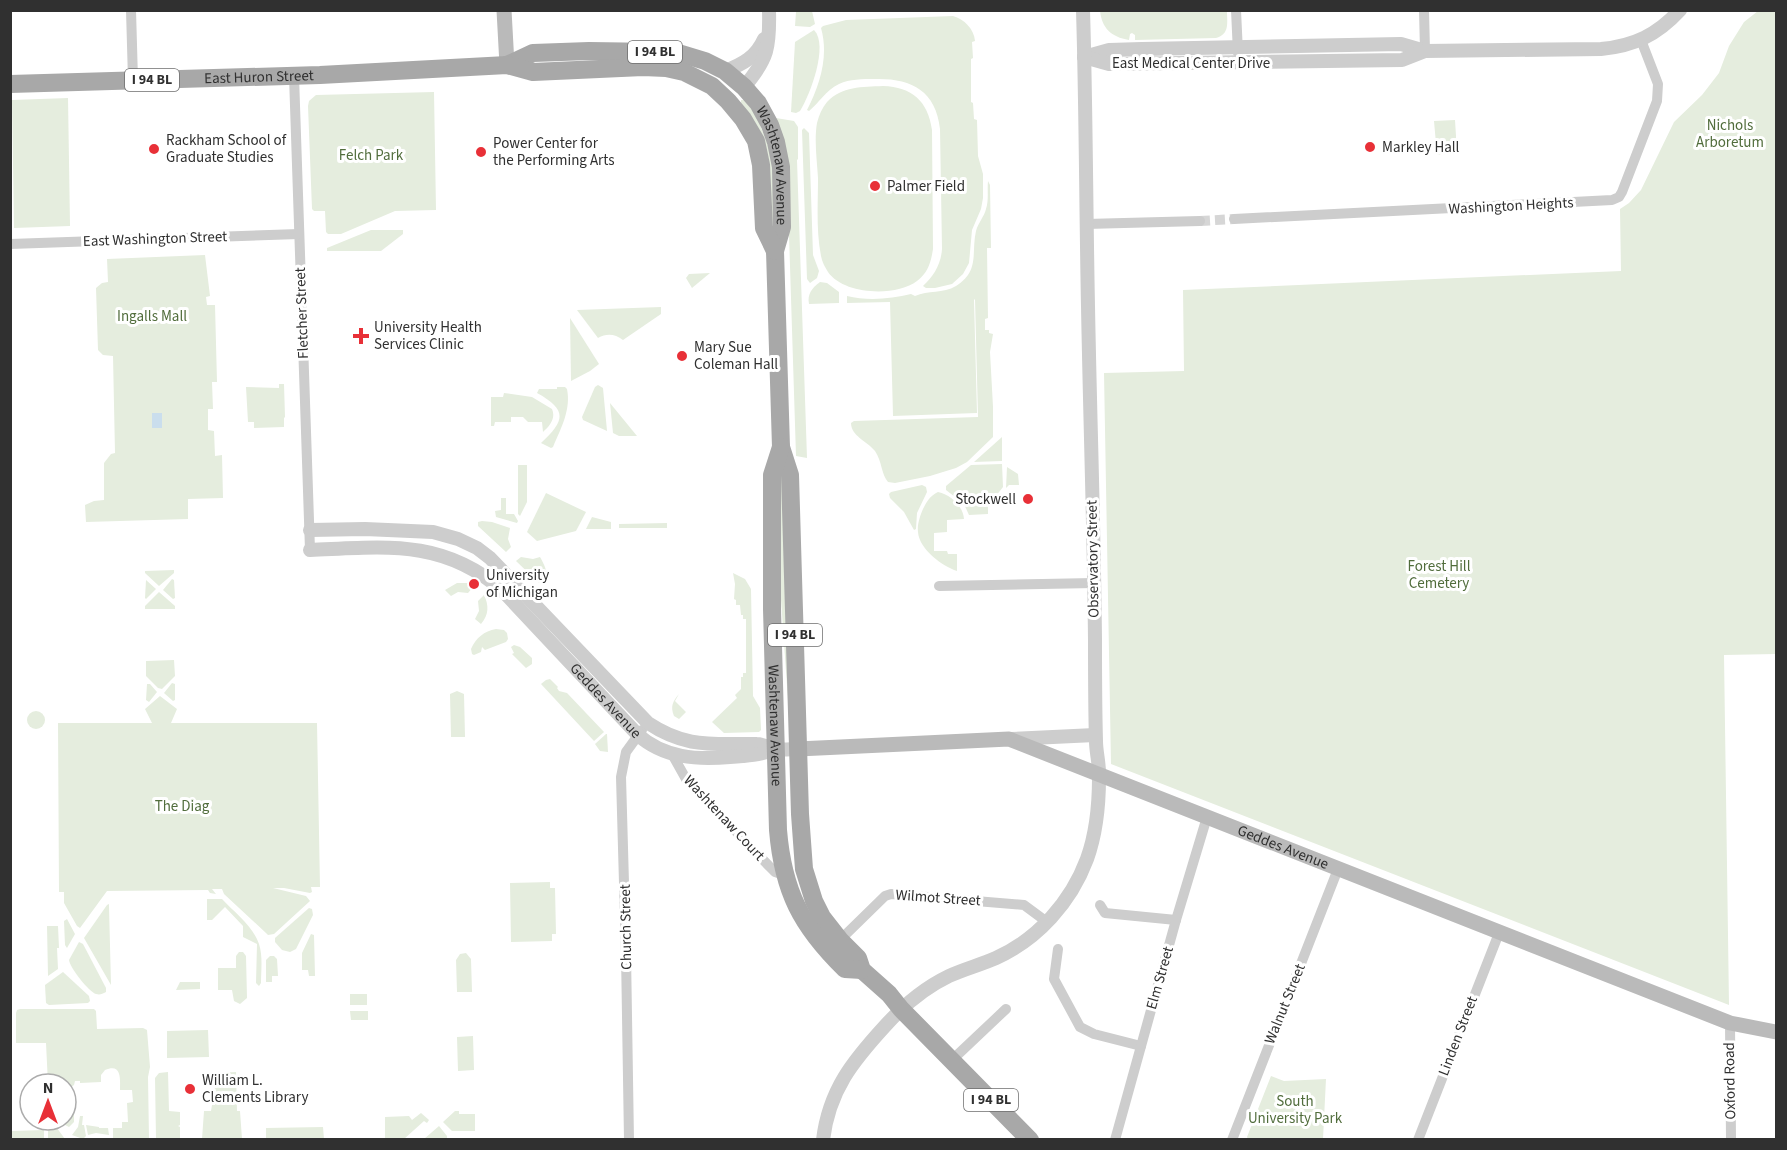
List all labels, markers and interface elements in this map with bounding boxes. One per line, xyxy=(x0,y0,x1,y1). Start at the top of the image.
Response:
road number: I 94 BL xyxy=(628,41,682,63)
street label: East Medical Center Drive xyxy=(1112,53,1270,74)
street label: East Huron Street xyxy=(204,65,314,89)
road number: I 94 BL xyxy=(125,69,179,91)
street label: Washtenaw Avenue xyxy=(751,102,792,225)
park label: Nichols Arboretum xyxy=(1696,115,1764,153)
place label: Rackham School of Graduate Studies xyxy=(166,130,287,168)
place label: Power Center for the Performing Arts xyxy=(493,133,614,171)
place label: Markley Hall xyxy=(1382,137,1460,158)
marker: Markley Hall xyxy=(1363,140,1377,154)
marker: Rackham School of Graduate Studies xyxy=(147,142,161,156)
park label: Felch Park xyxy=(339,145,404,166)
marker: Power Center for the Performing Arts xyxy=(474,145,488,159)
place label: Palmer Field xyxy=(887,176,965,197)
marker: Palmer Field xyxy=(868,179,882,193)
street label: Washington Heights xyxy=(1448,192,1574,220)
street label: East Washington Street xyxy=(83,226,227,252)
street label: Fletcher Street xyxy=(290,267,314,359)
park label: Ingalls Mall xyxy=(117,306,187,327)
place label: University Health Services Clinic xyxy=(374,317,482,355)
marker: University Health Services Clinic xyxy=(352,327,370,345)
place label: Mary Sue Coleman Hall xyxy=(694,337,778,375)
marker: Mary Sue Coleman Hall xyxy=(675,349,689,363)
place label: Stockwell xyxy=(955,489,1016,510)
marker: Stockwell xyxy=(1021,492,1035,506)
street label: Observatory Street xyxy=(1081,500,1105,618)
park label: Forest Hill Cemetery xyxy=(1407,556,1471,594)
place label: University of Michigan xyxy=(486,565,558,603)
marker: University of Michigan xyxy=(467,577,481,591)
road number: I 94 BL xyxy=(768,624,822,646)
street label: Geddes Avenue xyxy=(565,658,646,743)
street label: Washtenaw Avenue xyxy=(763,664,787,787)
street label: Washtenaw Court xyxy=(679,770,769,866)
park label: The Diag xyxy=(155,796,210,817)
street label: Geddes Avenue xyxy=(1235,820,1332,874)
street label: Church Street xyxy=(615,884,637,970)
street label: Wilmot Street xyxy=(895,885,981,911)
street label: Elm Street xyxy=(1141,944,1179,1012)
street label: Walnut Street xyxy=(1259,961,1311,1047)
street label: Linden Street xyxy=(1433,993,1483,1079)
street label: Oxford Road xyxy=(1719,1042,1741,1120)
place label: William L. Clements Library xyxy=(202,1070,308,1108)
north arrow xyxy=(18,1072,78,1132)
text: N xyxy=(43,1077,53,1099)
marker: William L. Clements Library xyxy=(183,1082,197,1096)
road number: I 94 BL xyxy=(964,1089,1018,1111)
park label: South University Park xyxy=(1248,1091,1343,1129)

